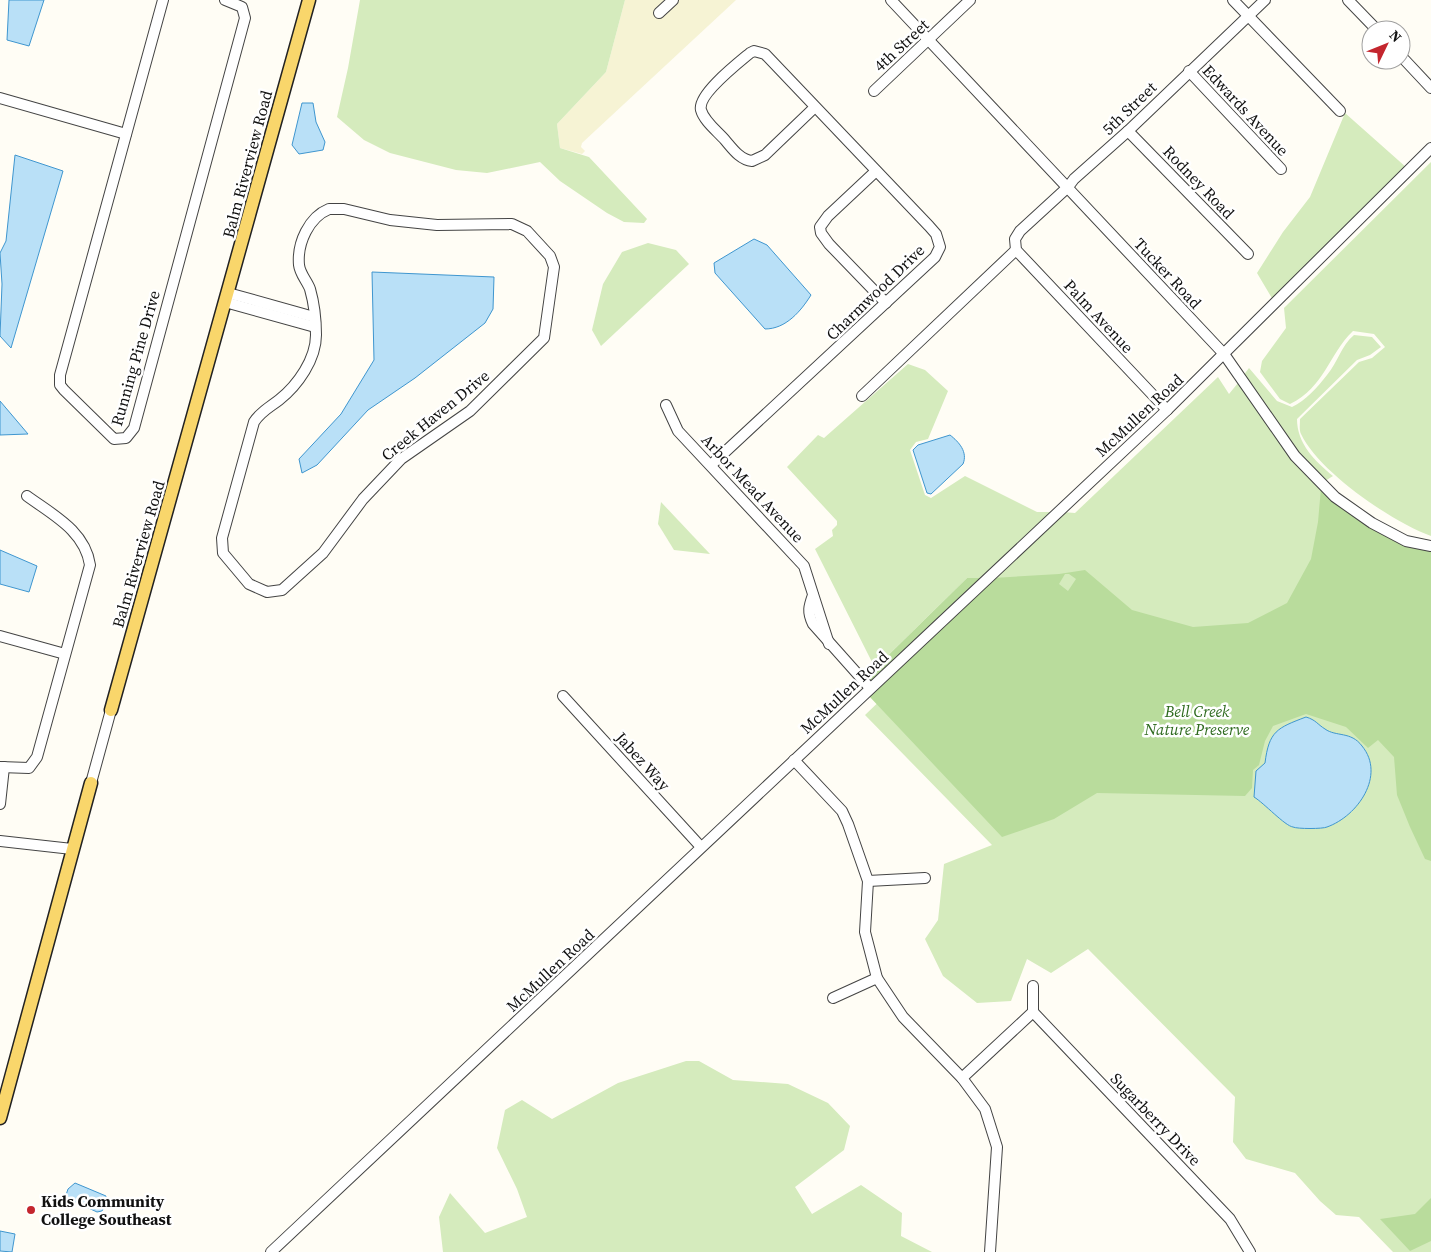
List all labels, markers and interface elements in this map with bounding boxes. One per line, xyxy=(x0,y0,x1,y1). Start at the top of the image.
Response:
street label: 4th Street xyxy=(869,13,934,76)
north arrow xyxy=(1361,20,1411,70)
text: N xyxy=(1385,26,1406,47)
street label: Edwards Avenue xyxy=(1198,60,1294,160)
street label: 5th Street xyxy=(1097,76,1162,139)
street label: Balm Riverview Road xyxy=(217,88,277,240)
street label: Rodney Road xyxy=(1158,141,1240,223)
street label: Tucker Road xyxy=(1129,233,1207,313)
street label: Charmwood Drive xyxy=(821,239,929,345)
street label: Palm Avenue xyxy=(1059,274,1139,358)
street label: Running Pine Drive xyxy=(105,288,165,428)
street label: Creek Haven Drive xyxy=(376,364,494,466)
street label: McMullen Road xyxy=(1090,369,1188,461)
street label: Arbor Mead Avenue xyxy=(697,429,809,547)
street label: Balm Riverview Road xyxy=(106,478,170,630)
street label: McMullen Road xyxy=(795,646,893,738)
park label: Bell Creek Nature Preserve xyxy=(1144,700,1250,740)
street label: Jabez Way xyxy=(610,726,676,796)
street label: McMullen Road xyxy=(501,924,599,1016)
street label: Sugarberry Drive xyxy=(1106,1068,1206,1170)
place label: Kids Community College Southeast xyxy=(41,1190,172,1230)
marker: Kids Community College Southeast xyxy=(25,1204,37,1216)

